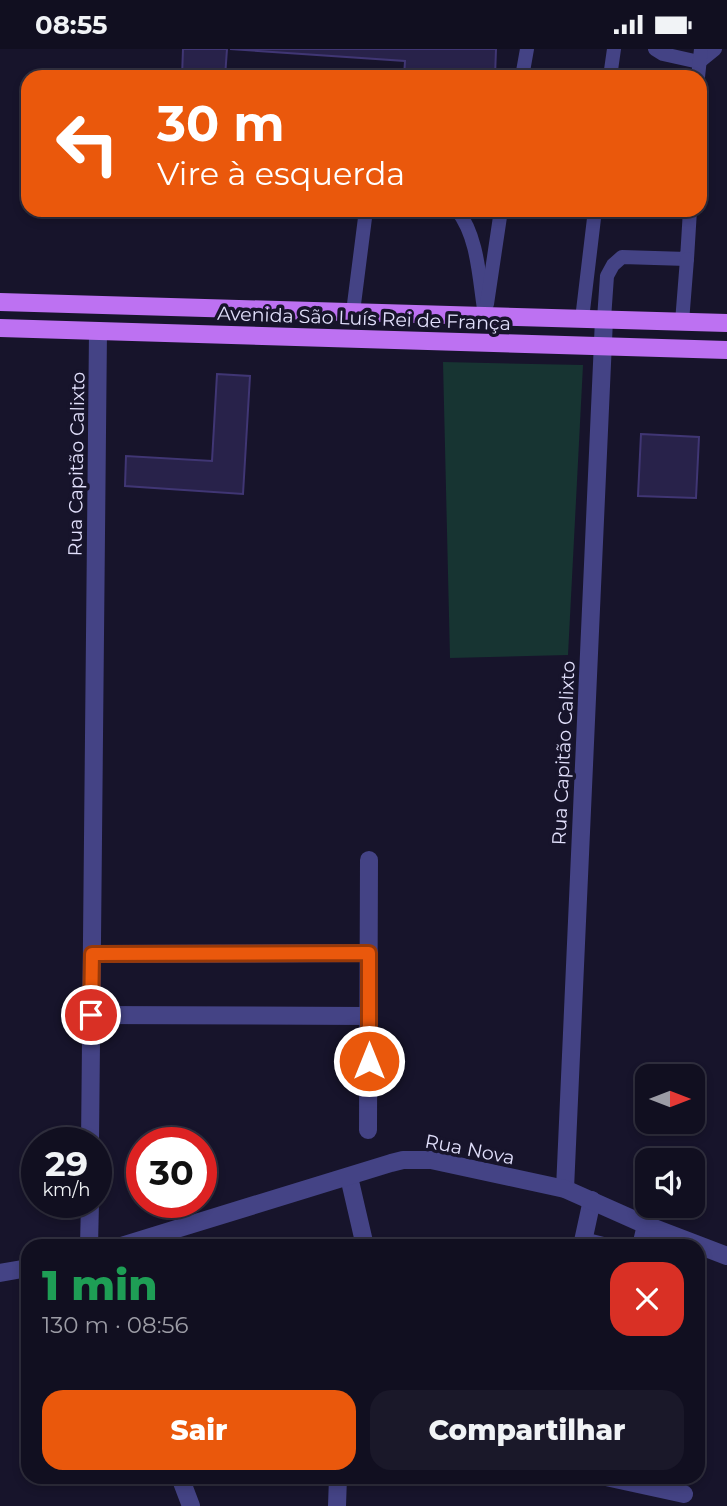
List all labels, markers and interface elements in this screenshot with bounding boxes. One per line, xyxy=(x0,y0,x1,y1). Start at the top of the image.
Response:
text: 08:55 xyxy=(35,9,107,41)
text: 30 m xyxy=(157,94,285,153)
icon: left xyxy=(42,98,133,189)
text: Vire à esquerda xyxy=(157,154,405,193)
street label: Avenida São Luís Rei de França xyxy=(217,302,511,335)
street label: Rua Capitão Calixto xyxy=(63,371,90,557)
street label: Rua Capitão Calixto xyxy=(547,660,580,846)
pin xyxy=(61,985,121,1045)
icon: arrive xyxy=(72,996,110,1034)
position arrow xyxy=(332,1024,406,1098)
north arrow xyxy=(635,1064,705,1134)
map controls xyxy=(635,1064,705,1218)
speed limit sign: 30 xyxy=(126,1127,217,1218)
street label: Rua Nova xyxy=(423,1130,517,1169)
text: 29 xyxy=(45,1142,88,1185)
button: sound xyxy=(635,1148,705,1218)
text: km/h xyxy=(42,1179,91,1201)
text: 1 min xyxy=(42,1259,158,1311)
button: close xyxy=(610,1262,684,1336)
text: 130 m · 08:56 xyxy=(42,1311,189,1339)
button: Sair xyxy=(42,1390,356,1470)
button: Compartilhar xyxy=(370,1390,684,1470)

